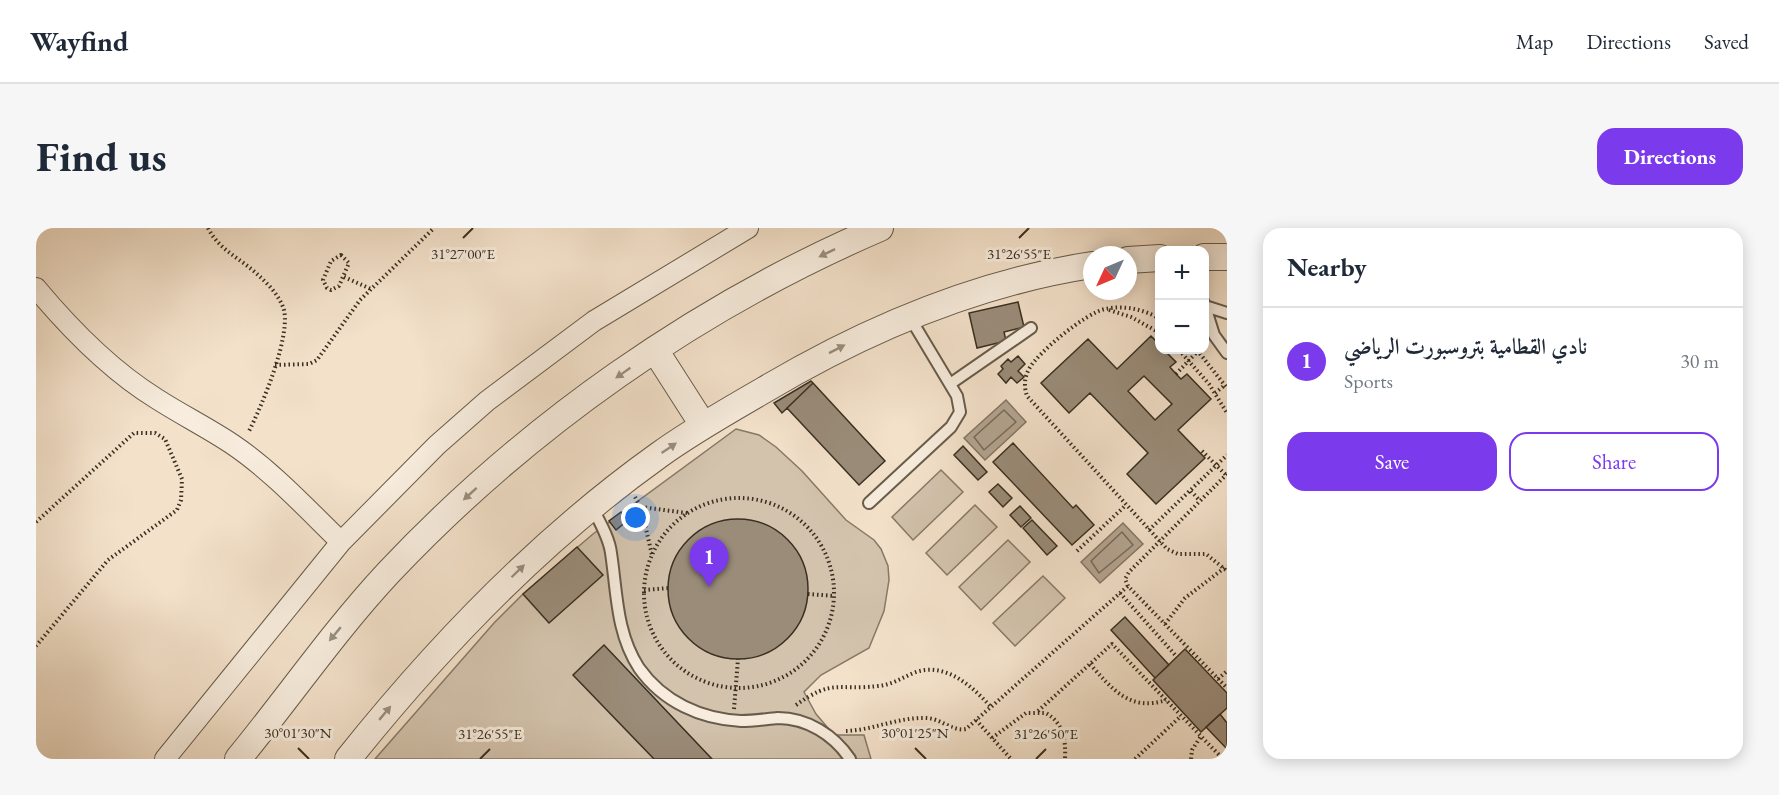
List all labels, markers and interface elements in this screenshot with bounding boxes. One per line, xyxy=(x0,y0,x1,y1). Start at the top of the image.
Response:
text: Wayfind xyxy=(30,23,128,59)
text: Map xyxy=(1516,28,1553,55)
text: Directions xyxy=(1586,28,1671,55)
text: Saved xyxy=(1704,28,1749,55)
button: Directions xyxy=(1597,128,1743,185)
text: Find us xyxy=(36,129,167,184)
text: 31°27'00"E xyxy=(431,244,496,263)
text: 31°26'55"E xyxy=(987,244,1052,263)
north arrow xyxy=(1083,246,1137,300)
map controls xyxy=(1155,246,1209,354)
button: + xyxy=(1155,246,1209,300)
one-way arrow xyxy=(818,248,835,257)
text: Nearby xyxy=(1287,250,1367,284)
button: − xyxy=(1155,300,1209,354)
text: نادي القطامية بتروسبورت الرياضي xyxy=(1344,332,1587,361)
one-way arrow xyxy=(828,344,845,354)
text: 1 xyxy=(1301,348,1312,374)
text: 30 m xyxy=(1680,348,1719,374)
one-way arrow xyxy=(615,367,631,379)
text: Sports xyxy=(1344,368,1393,394)
button: Save xyxy=(1287,432,1497,491)
button: Share xyxy=(1509,432,1719,491)
one-way arrow xyxy=(661,443,677,454)
one-way arrow xyxy=(463,487,478,500)
your location xyxy=(621,503,650,532)
pin: 1 xyxy=(690,538,728,587)
one-way arrow xyxy=(511,565,525,579)
one-way arrow xyxy=(329,626,342,641)
one-way arrow xyxy=(378,705,391,721)
text: 30°01'30"N xyxy=(264,723,332,742)
text: 30°01'25"N xyxy=(881,723,949,742)
text: 31°26'55"E xyxy=(458,724,523,743)
text: 31°26'50"E xyxy=(1014,724,1079,743)

